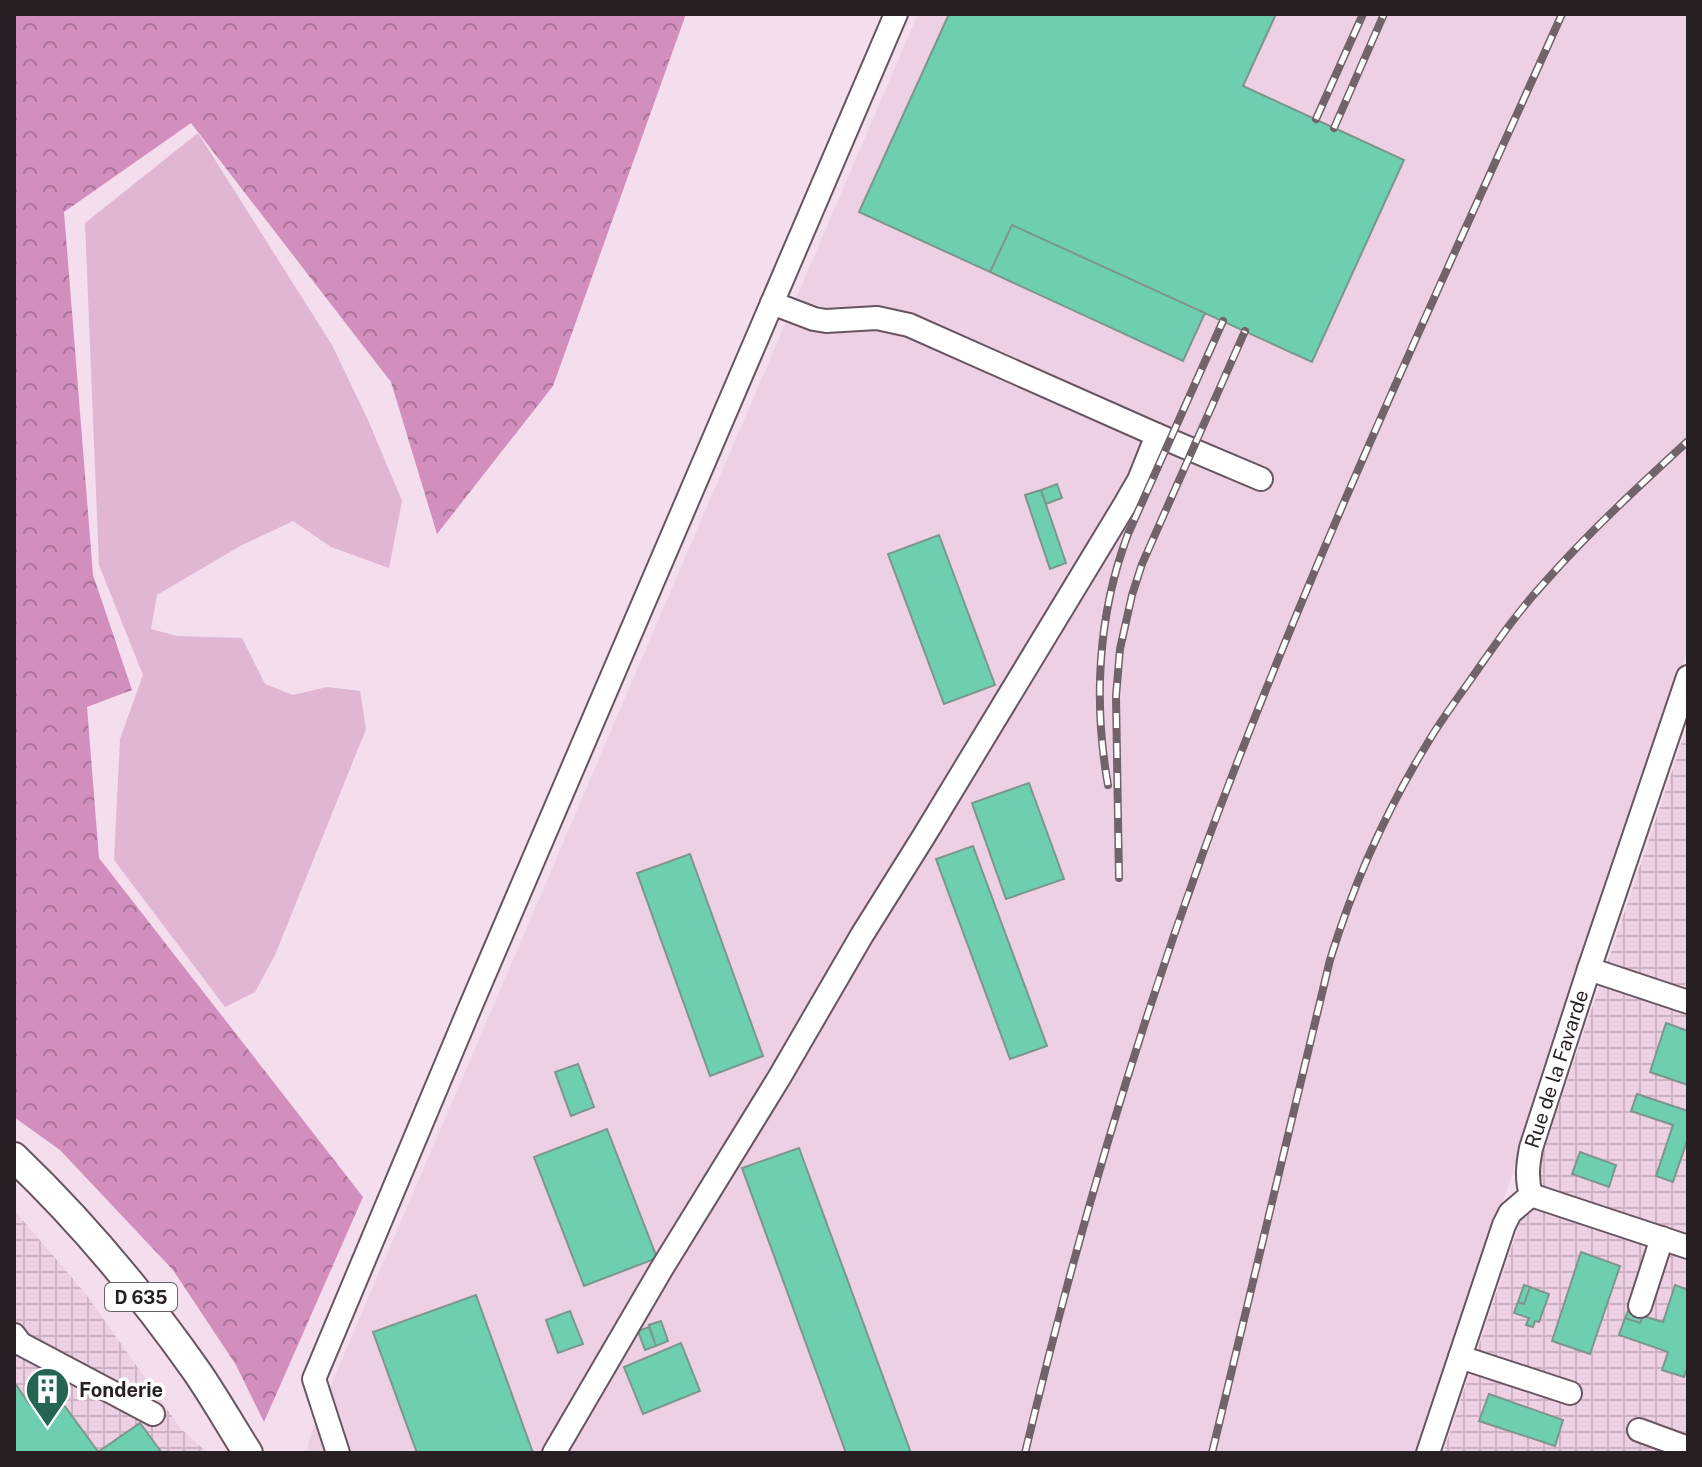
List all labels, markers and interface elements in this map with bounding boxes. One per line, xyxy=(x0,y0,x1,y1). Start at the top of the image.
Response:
street label: Rue de la Favarde xyxy=(1520,987,1593,1151)
road number: D 635 xyxy=(105,1283,177,1311)
building icon: Fonderie xyxy=(24,1366,72,1429)
place label: Fonderie xyxy=(79,1378,163,1402)

